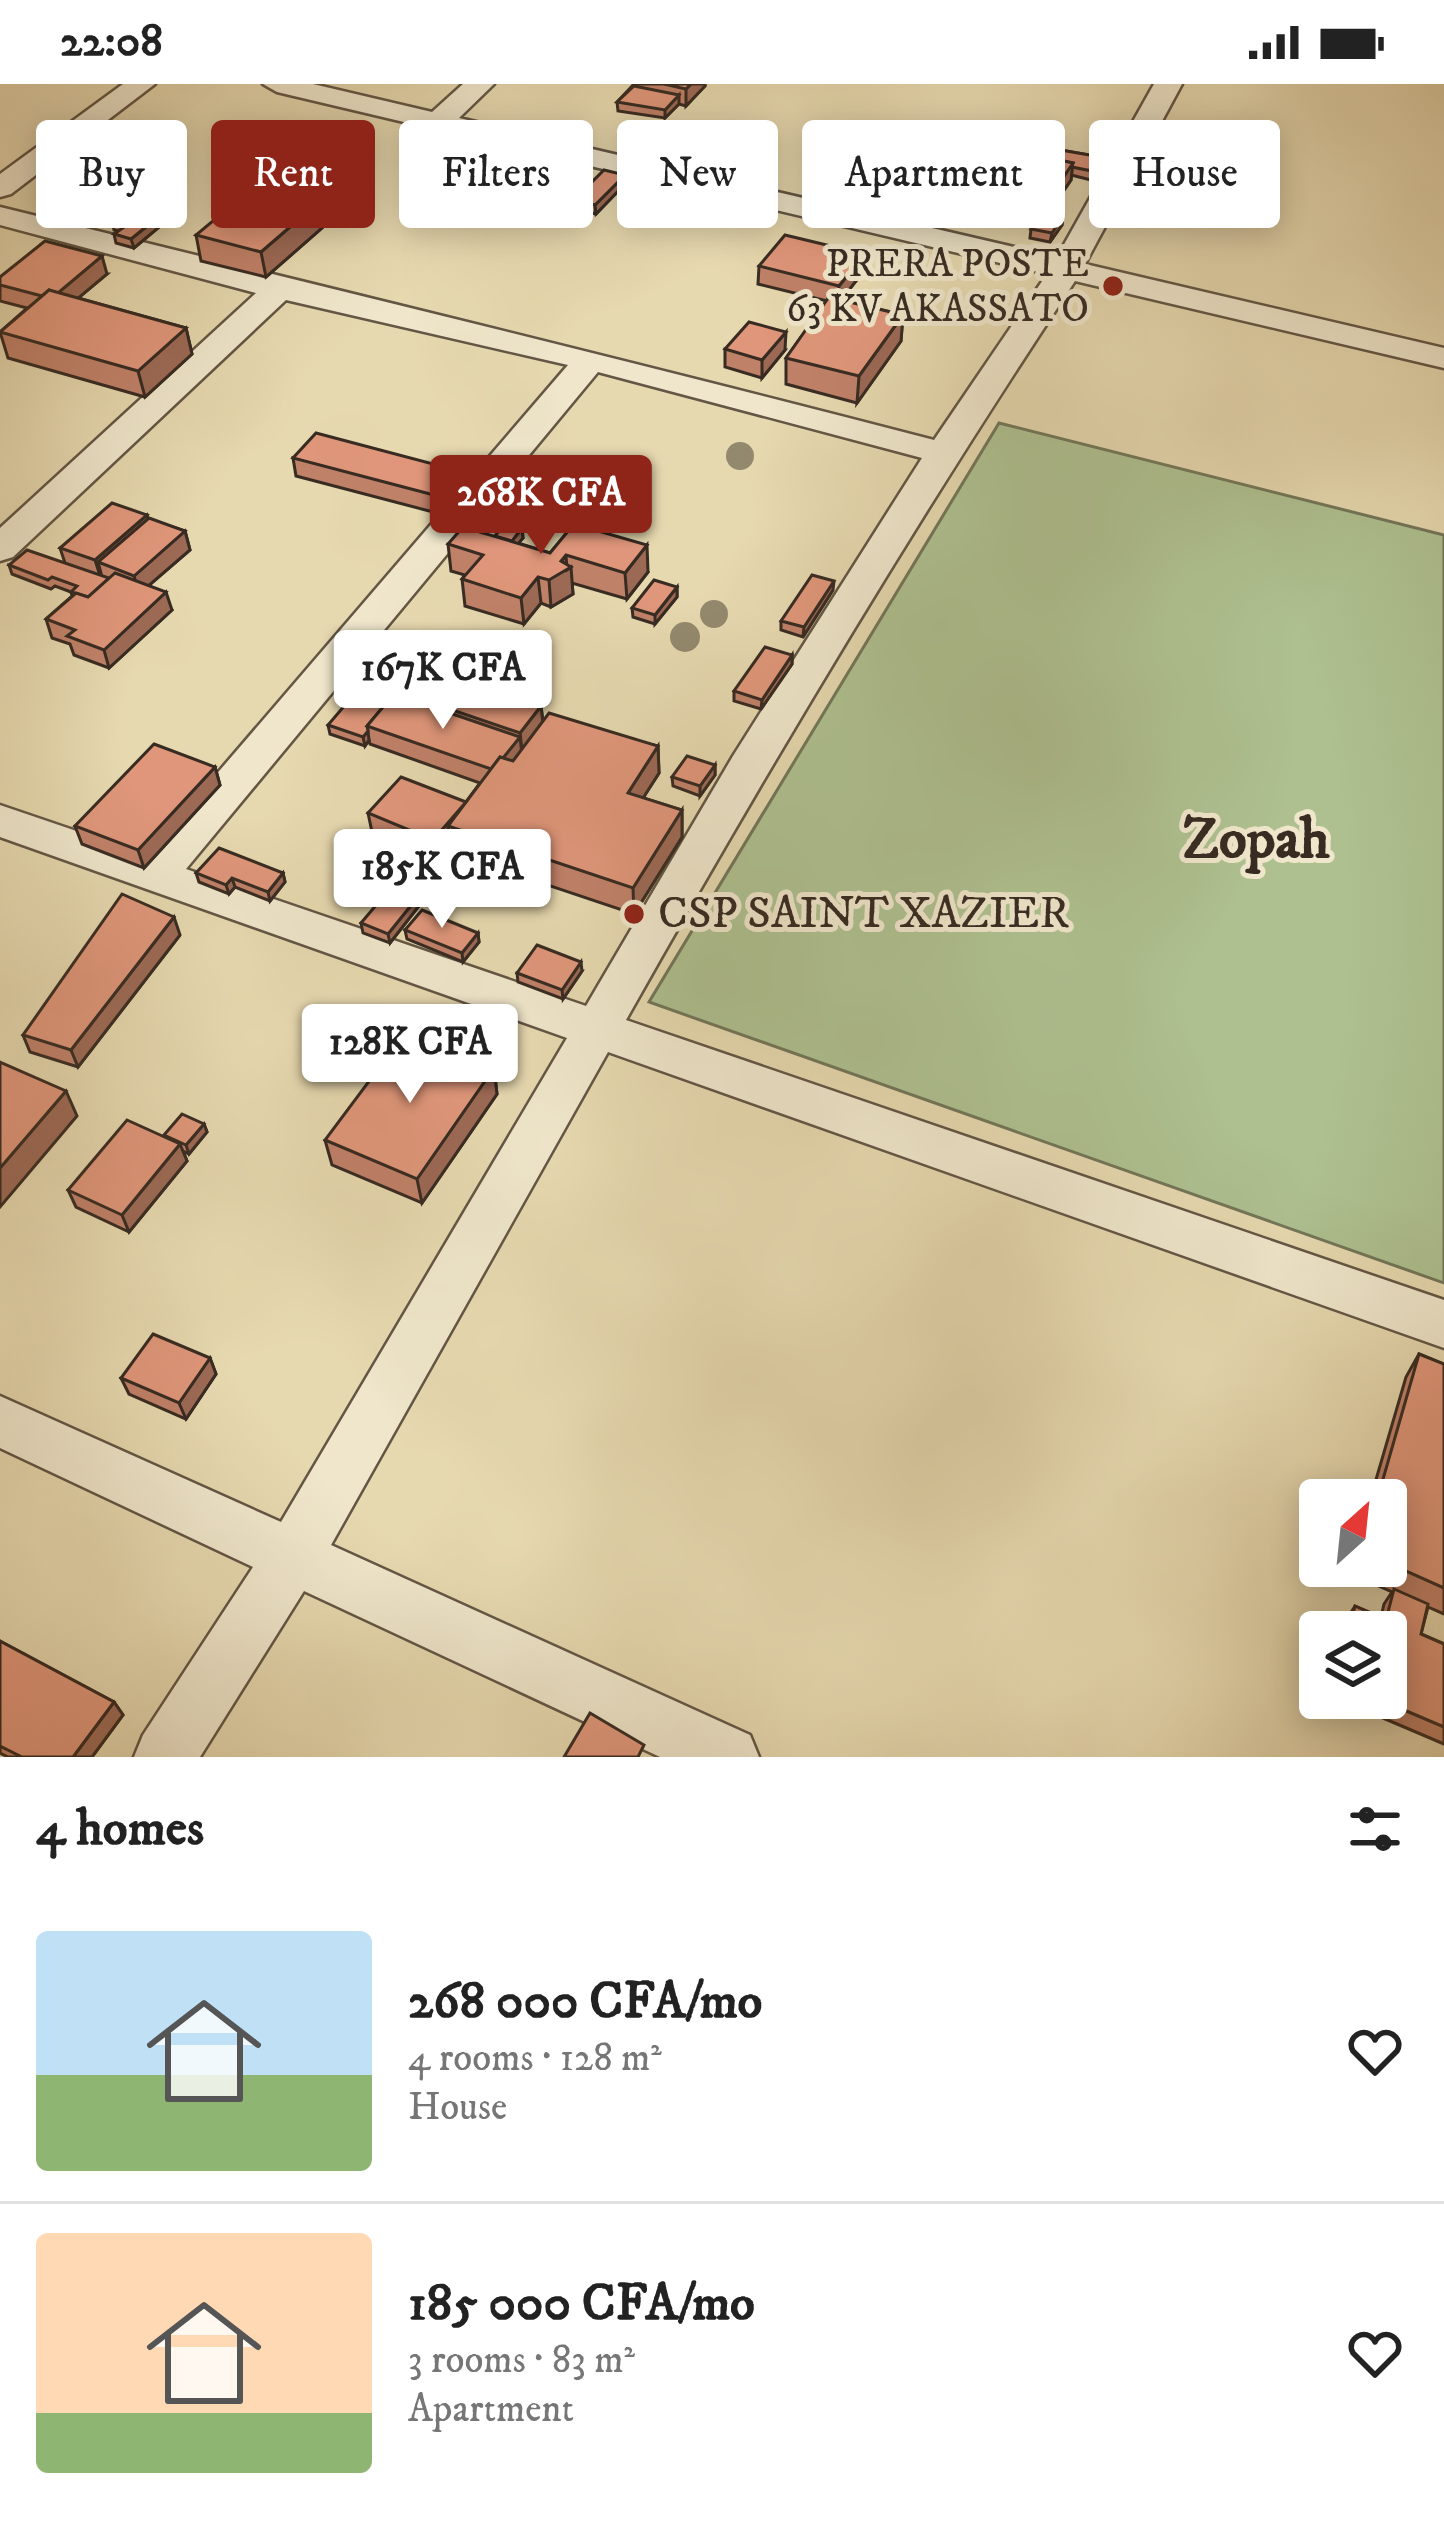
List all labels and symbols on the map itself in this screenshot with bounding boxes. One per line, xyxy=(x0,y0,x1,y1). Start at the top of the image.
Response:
place label: PRERA POSTE 63 KV AKASSATO xyxy=(786,240,1089,334)
marker: PRERA POSTE 63 KV AKASSATO xyxy=(1100,273,1126,299)
pin: 268K CFA xyxy=(417,455,665,557)
pin: 167K CFA xyxy=(319,630,567,732)
district label: Zopah xyxy=(1182,805,1330,876)
pin: 185K CFA xyxy=(318,829,566,931)
place label: CSP SAINT XAZIER xyxy=(658,886,1069,942)
marker: CSP SAINT XAZIER xyxy=(621,901,647,927)
pin: 128K CFA xyxy=(286,1004,534,1106)
north arrow xyxy=(1299,1479,1407,1587)

